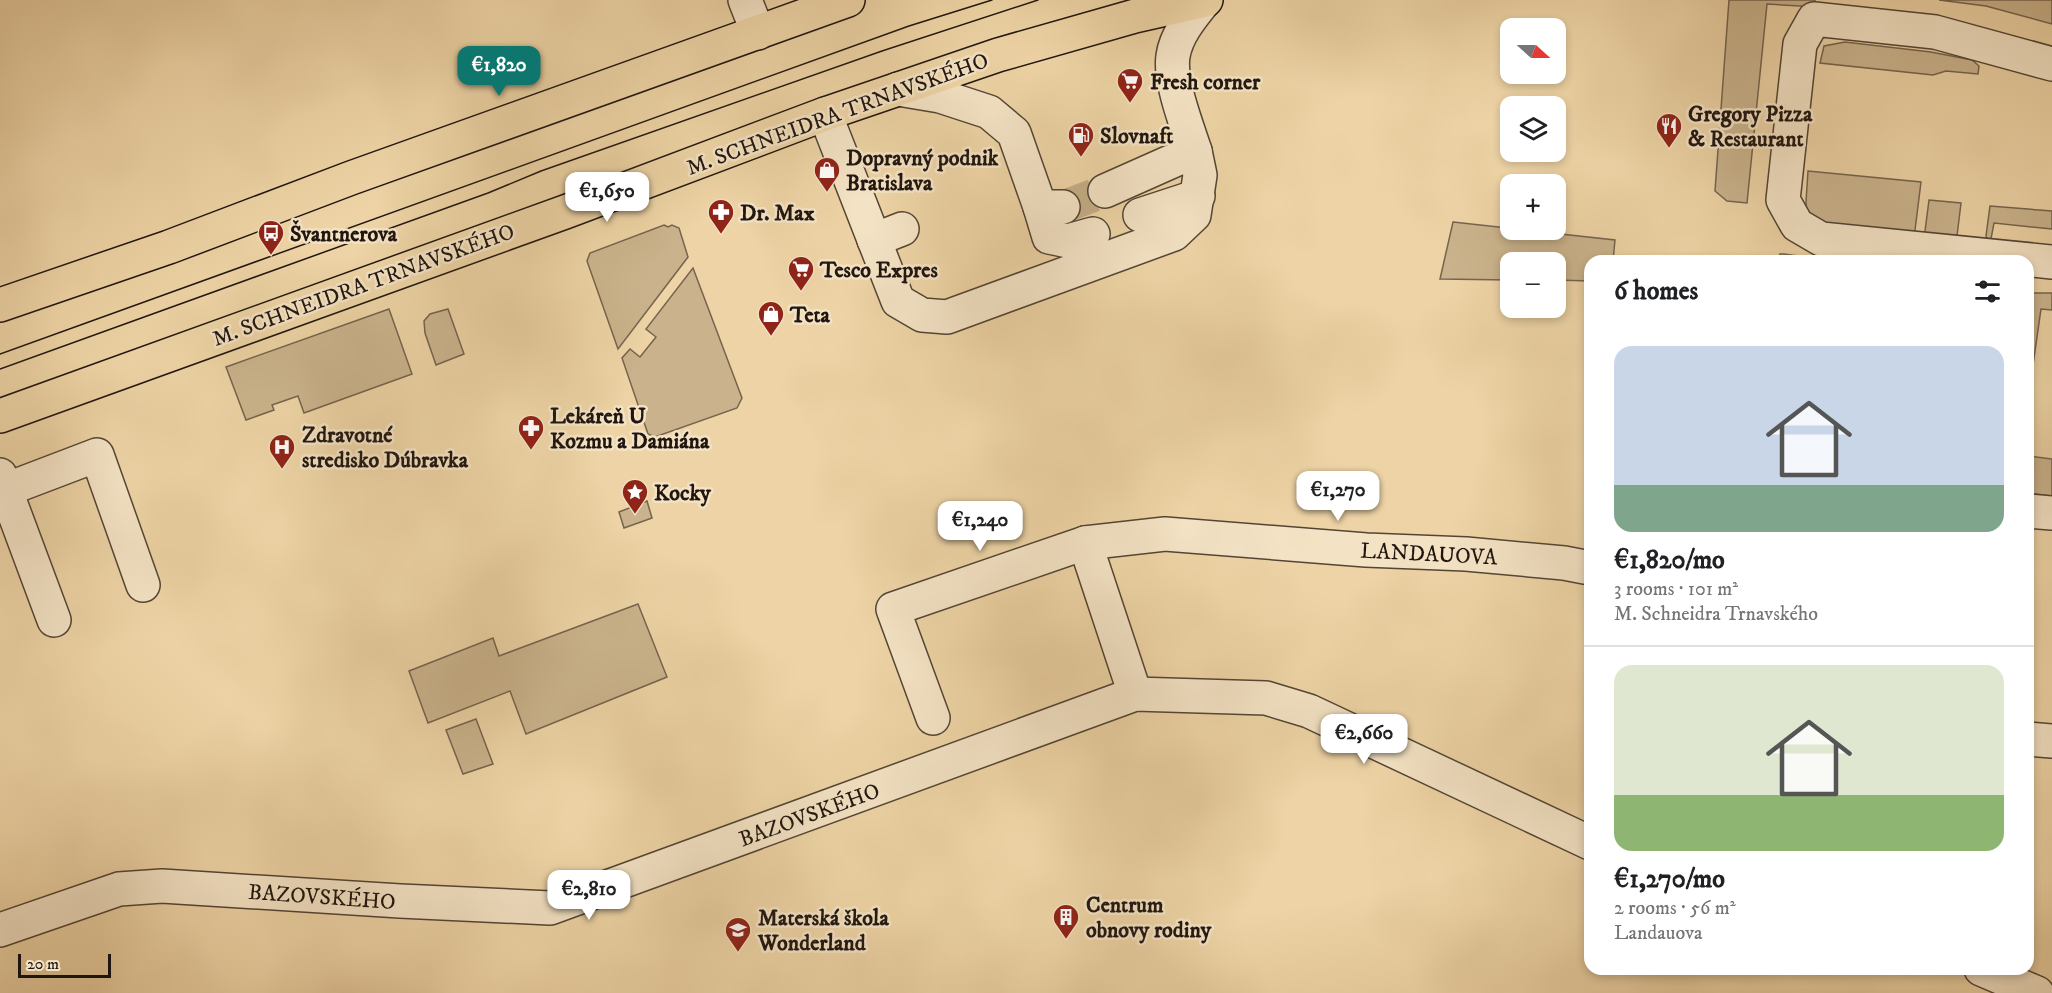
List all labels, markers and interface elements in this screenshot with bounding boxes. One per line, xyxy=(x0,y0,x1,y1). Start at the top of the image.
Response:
north arrow xyxy=(1500,18,1566,84)
map controls xyxy=(1500,18,1566,318)
pin: €1,820 xyxy=(450,46,548,97)
street label: M. SCHNEIDRA TRNAVSKÉHO xyxy=(683,47,992,182)
text: €1,820 xyxy=(471,53,527,78)
supermarket icon: Fresh corner xyxy=(1115,66,1145,104)
place label: Fresh corner xyxy=(1150,69,1261,96)
button: layers xyxy=(1500,96,1566,162)
place label: Gregory Pizza & Restaurant xyxy=(1688,101,1813,153)
restaurant icon: Gregory Pizza & Restaurant xyxy=(1654,111,1684,149)
fuel station icon: Slovnaft xyxy=(1066,120,1096,158)
place label: Slovnaft xyxy=(1100,123,1173,150)
place label: Dopravný podnik Bratislava xyxy=(846,145,1000,197)
shop icon: Dopravný podnik Bratislava xyxy=(812,155,842,193)
pin: €1,650 xyxy=(558,172,656,223)
button: + xyxy=(1500,174,1566,240)
text: €1,650 xyxy=(579,179,635,204)
pharmacy icon: Dr. Max xyxy=(706,197,736,235)
place label: Dr. Max xyxy=(740,200,815,227)
street label: M. SCHNEIDRA TRNAVSKÉHO xyxy=(209,218,518,353)
bus stop icon: Švantnerova xyxy=(256,218,286,256)
place label: Švantnerova xyxy=(290,220,398,248)
button: − xyxy=(1500,252,1566,318)
supermarket icon: Tesco Expres xyxy=(786,254,816,292)
place label: Tesco Expres xyxy=(819,257,938,284)
text: 6 homes xyxy=(1614,275,1698,308)
icon: filters xyxy=(1971,275,2004,308)
shop icon: Teta xyxy=(756,299,786,337)
place label: Teta xyxy=(789,302,831,329)
icon: home xyxy=(1755,385,1863,493)
place label: Lekáreň U Kozmu a Damiána xyxy=(550,403,710,455)
pharmacy icon: Lekáreň U Kozmu a Damiána xyxy=(516,413,546,451)
place label: Zdravotné stredisko Dúbravka xyxy=(302,422,469,474)
hospital icon: Zdravotné stredisko Dúbravka xyxy=(267,432,297,470)
pin: €1,270 xyxy=(1289,471,1387,522)
place icon: Kocky xyxy=(620,477,650,515)
text: €1,270 xyxy=(1310,478,1366,503)
place label: Kocky xyxy=(654,480,711,507)
pin: €1,240 xyxy=(931,501,1029,552)
text: €1,240 xyxy=(952,508,1008,533)
street label: LANDAUOVA xyxy=(1360,537,1499,572)
text: €1,820/mo xyxy=(1614,544,1725,577)
text: 3 rooms · 101 m² xyxy=(1614,577,1738,602)
text: M. Schneidra Trnavského xyxy=(1614,602,1818,627)
icon: home xyxy=(1755,704,1863,812)
pin: €2,660 xyxy=(1315,714,1413,765)
text: €2,660 xyxy=(1335,721,1393,746)
street label: BAZOVSKÉHO xyxy=(736,777,884,853)
text: €1,270/mo xyxy=(1614,863,1725,896)
pin: €2,810 xyxy=(540,870,638,921)
text: €2,810 xyxy=(561,877,617,902)
street label: BAZOVSKÉHO xyxy=(247,879,397,916)
place label: Centrum obnovy rodiny xyxy=(1086,892,1212,944)
text: 2 rooms · 56 m² xyxy=(1614,896,1736,921)
building icon: Centrum obnovy rodiny xyxy=(1051,902,1081,940)
place label: Materská škola Wonderland xyxy=(757,905,889,957)
school or university icon: Materská škola Wonderland xyxy=(723,915,753,953)
text: Landauova xyxy=(1614,921,1702,946)
scale bar xyxy=(18,951,111,978)
text: 20 m xyxy=(27,954,59,974)

